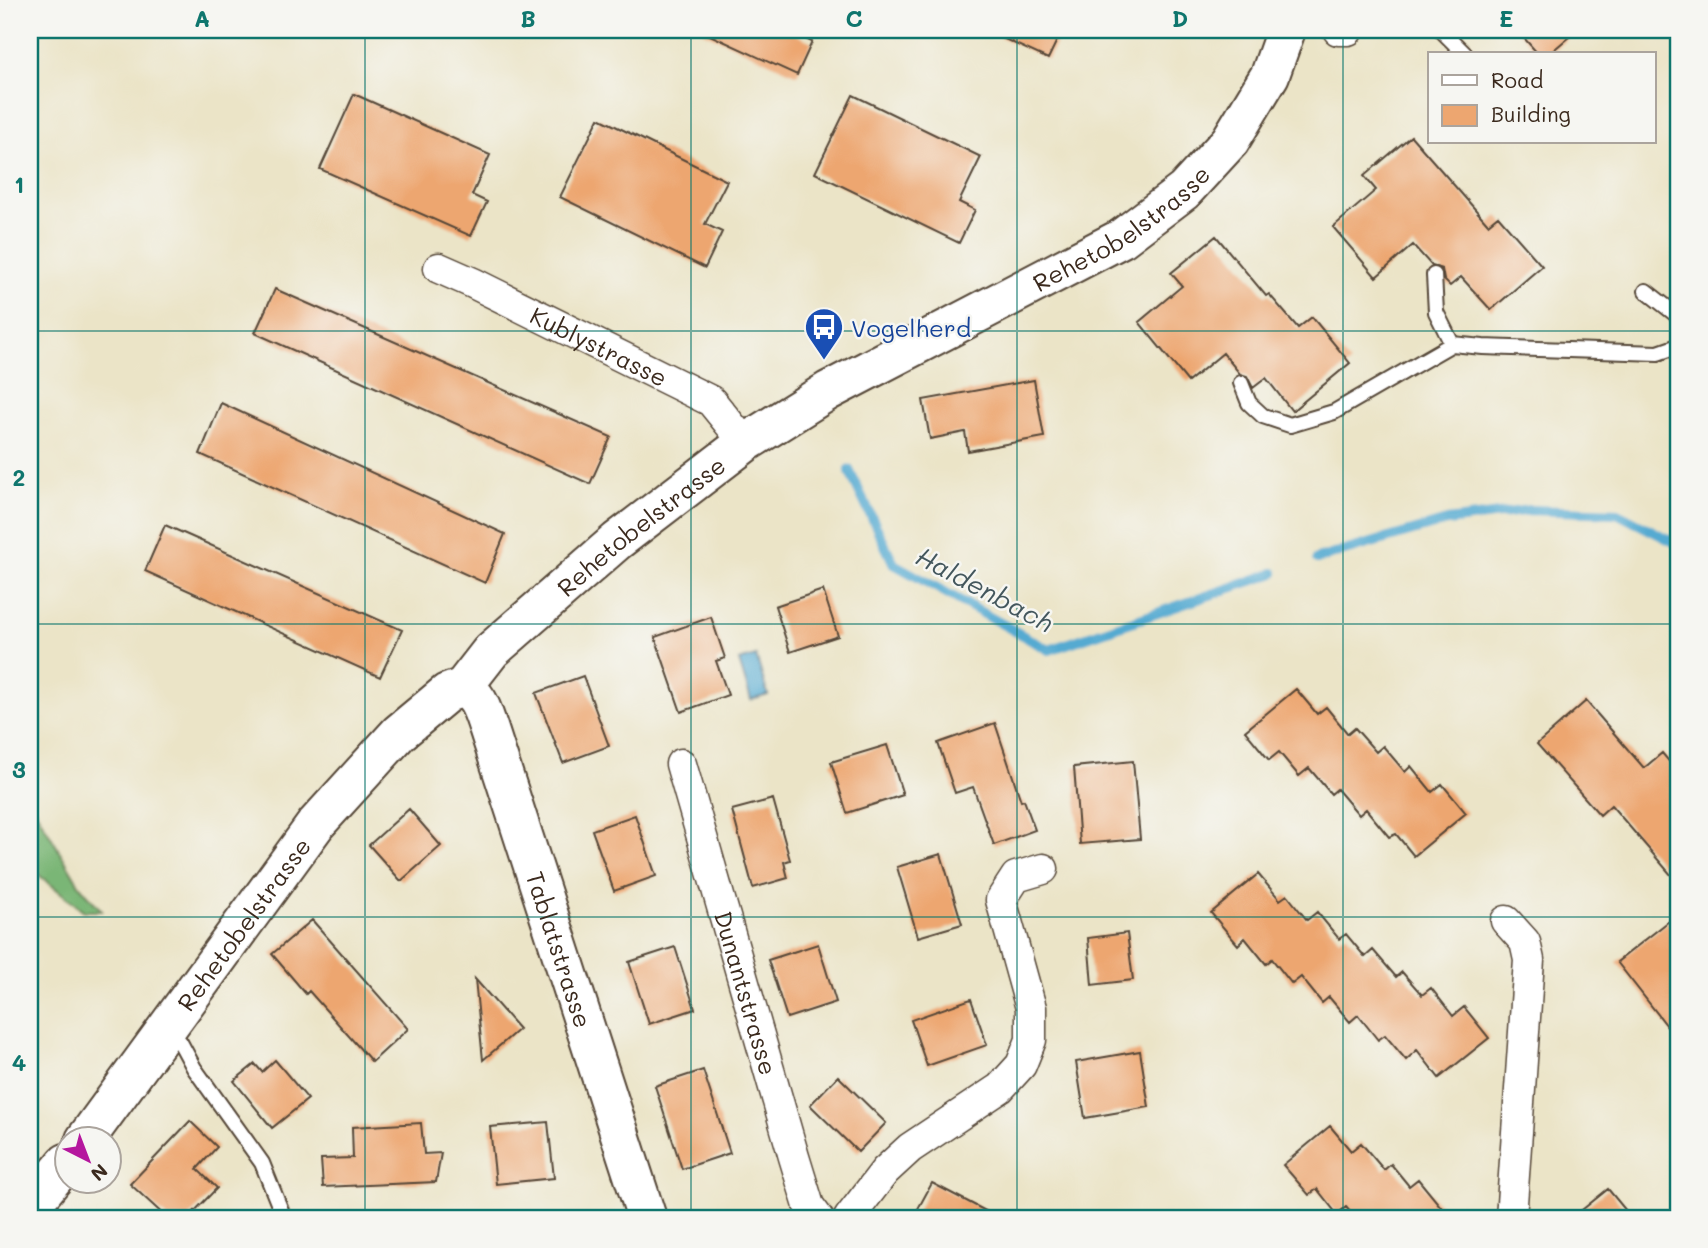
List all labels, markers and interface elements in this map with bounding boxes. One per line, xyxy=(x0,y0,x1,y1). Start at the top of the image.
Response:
text: A xyxy=(194,3,210,33)
text: B xyxy=(520,3,536,33)
text: C xyxy=(845,3,863,33)
text: D xyxy=(1172,3,1188,33)
text: E xyxy=(1499,3,1513,33)
legend xyxy=(1428,52,1656,144)
text: Road xyxy=(1491,66,1543,93)
text: Building xyxy=(1491,100,1571,127)
street label: Rehetobelstrasse xyxy=(1027,158,1216,298)
text: 1 xyxy=(14,169,24,199)
street label: Kublystrasse xyxy=(526,299,673,393)
bus stop icon: Vogelherd xyxy=(803,306,845,361)
place label: Vogelherd xyxy=(851,312,971,343)
street label: Rehetobelstrasse xyxy=(550,449,731,602)
text: 2 xyxy=(13,462,25,492)
water label: Haldenbach xyxy=(910,539,1060,639)
text: 3 xyxy=(12,754,26,784)
street label: Rehetobelstrasse xyxy=(170,831,317,1016)
street label: Tablatstrasse xyxy=(520,867,600,1031)
street label: Dunantstrasse xyxy=(708,907,785,1078)
text: 4 xyxy=(12,1047,26,1077)
north arrow xyxy=(52,1126,122,1196)
text: N xyxy=(86,1159,113,1187)

